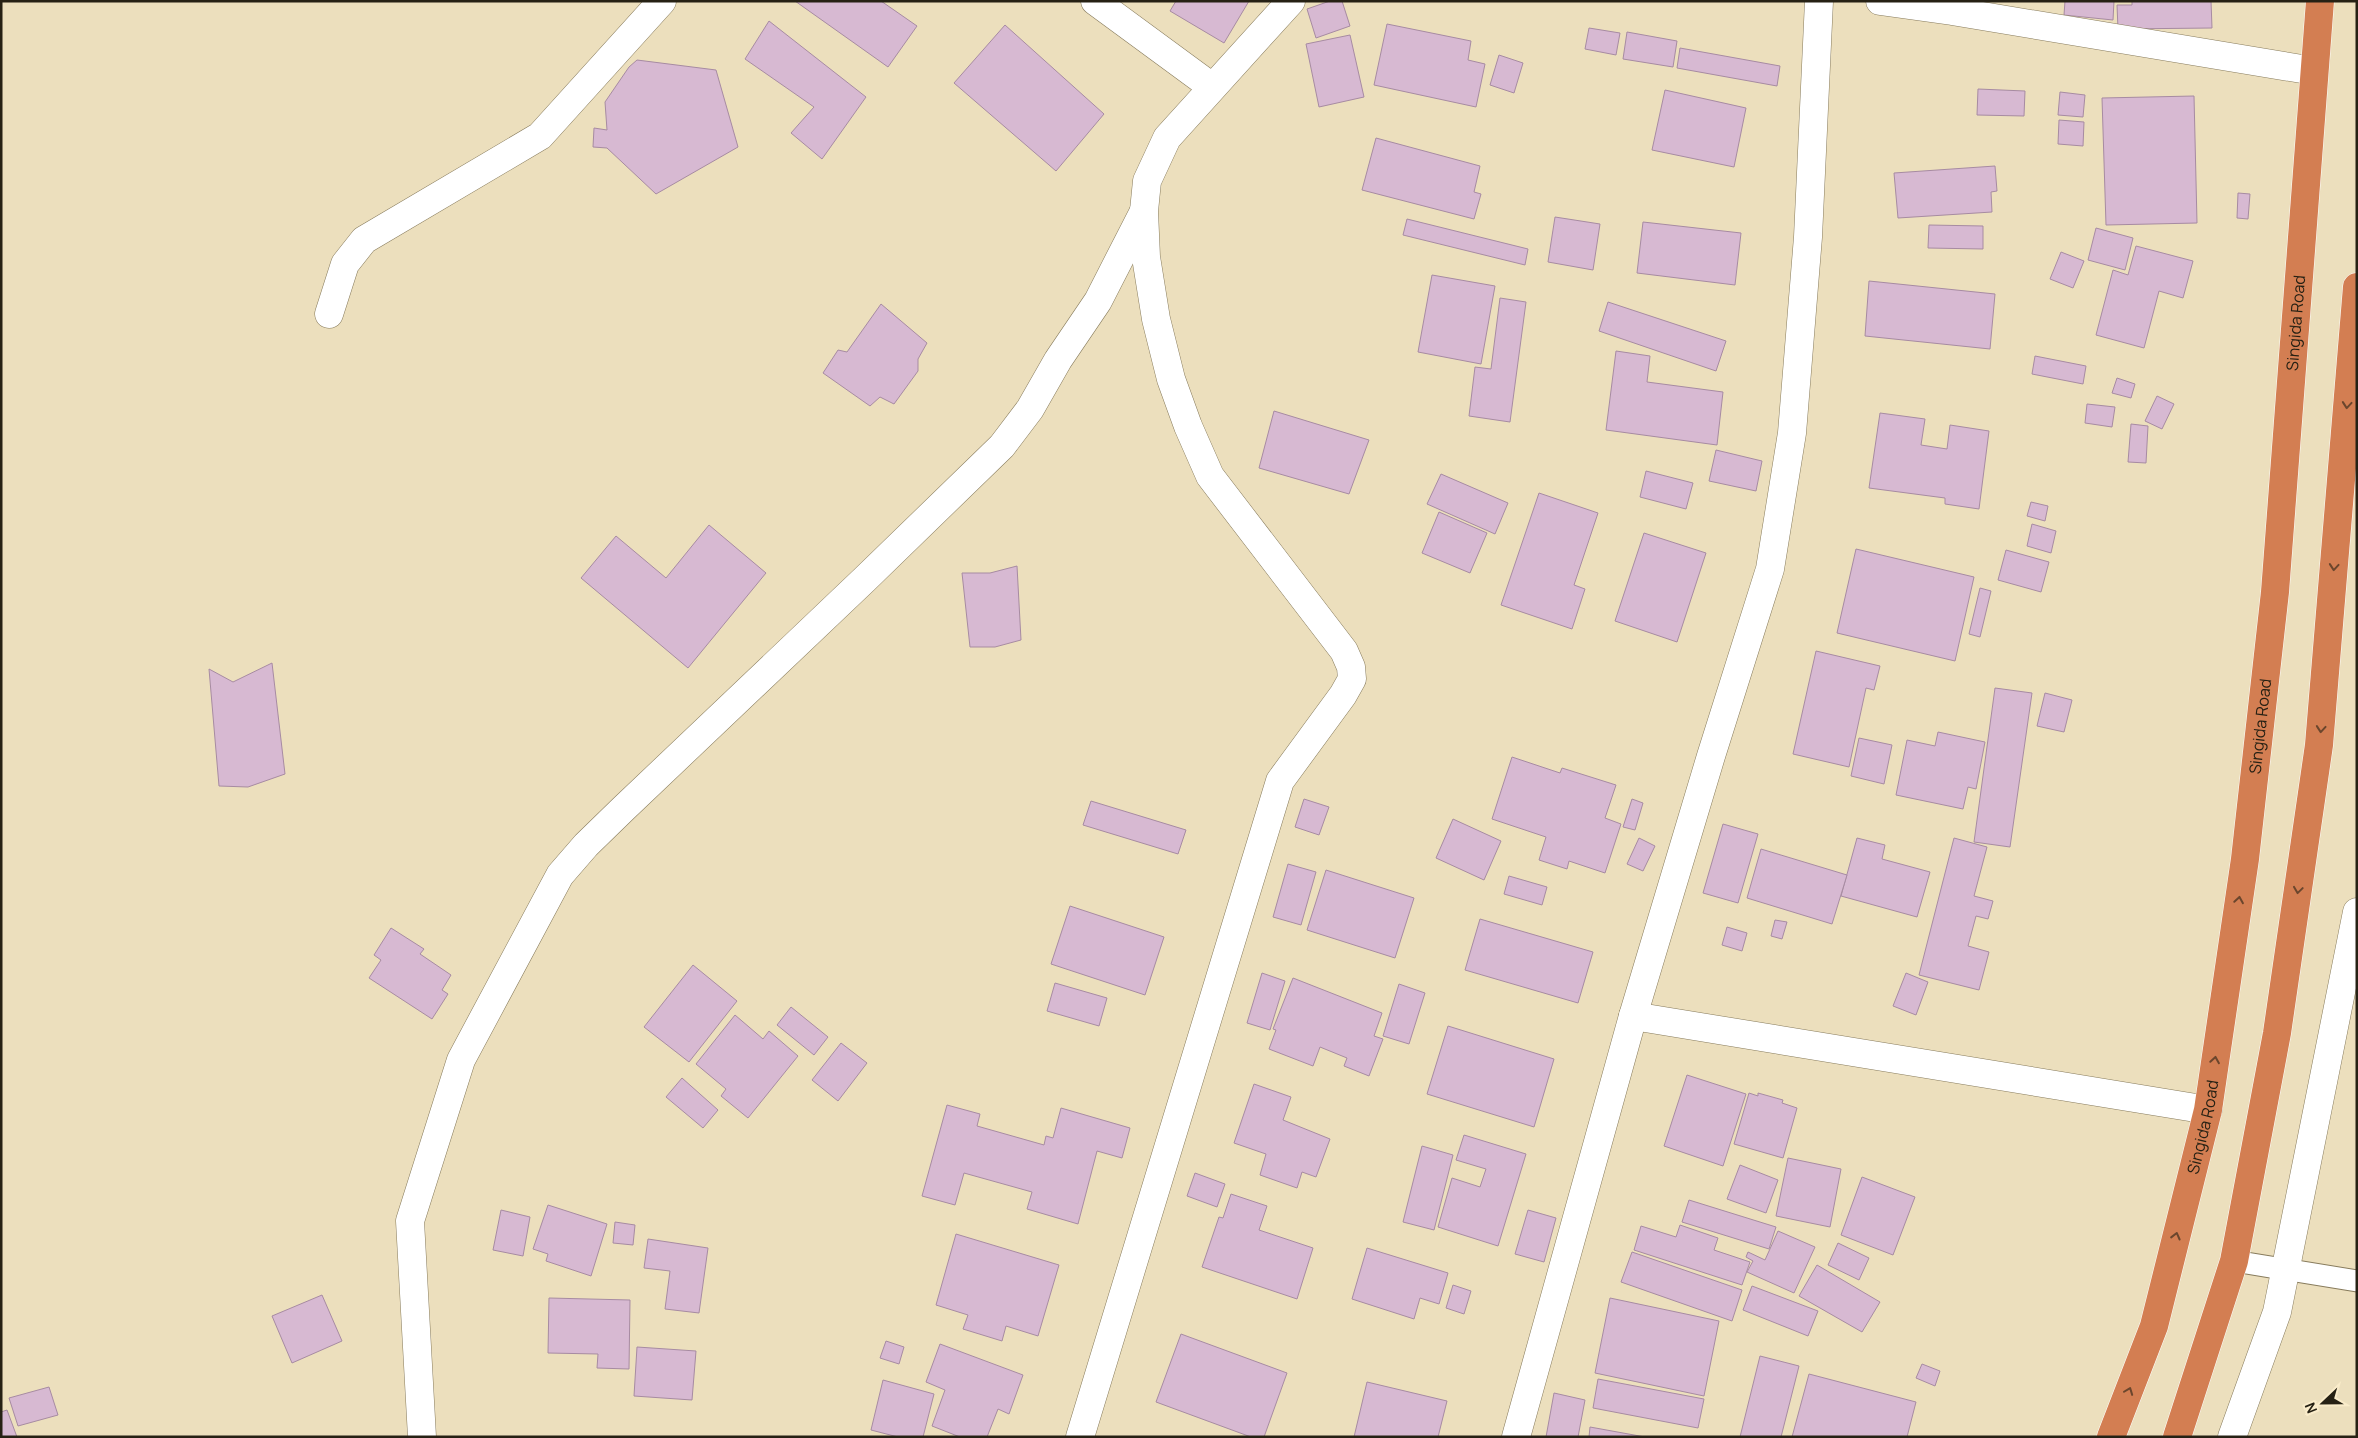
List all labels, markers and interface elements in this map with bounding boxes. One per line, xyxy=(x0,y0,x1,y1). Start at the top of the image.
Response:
street label: Singida Road xyxy=(2281,274,2310,371)
one-way arrow xyxy=(2342,401,2353,409)
one-way arrow xyxy=(2329,563,2340,571)
street label: Singida Road xyxy=(2244,677,2276,775)
one-way arrow xyxy=(2315,725,2326,733)
one-way arrow xyxy=(2293,886,2304,894)
one-way arrow xyxy=(2234,895,2244,904)
one-way arrow xyxy=(2209,1056,2220,1064)
street label: Singida Road xyxy=(2181,1078,2223,1176)
one-way arrow xyxy=(2170,1232,2181,1241)
north arrow xyxy=(2298,1378,2348,1428)
one-way arrow xyxy=(2123,1387,2133,1396)
text: N xyxy=(2300,1400,2321,1416)

